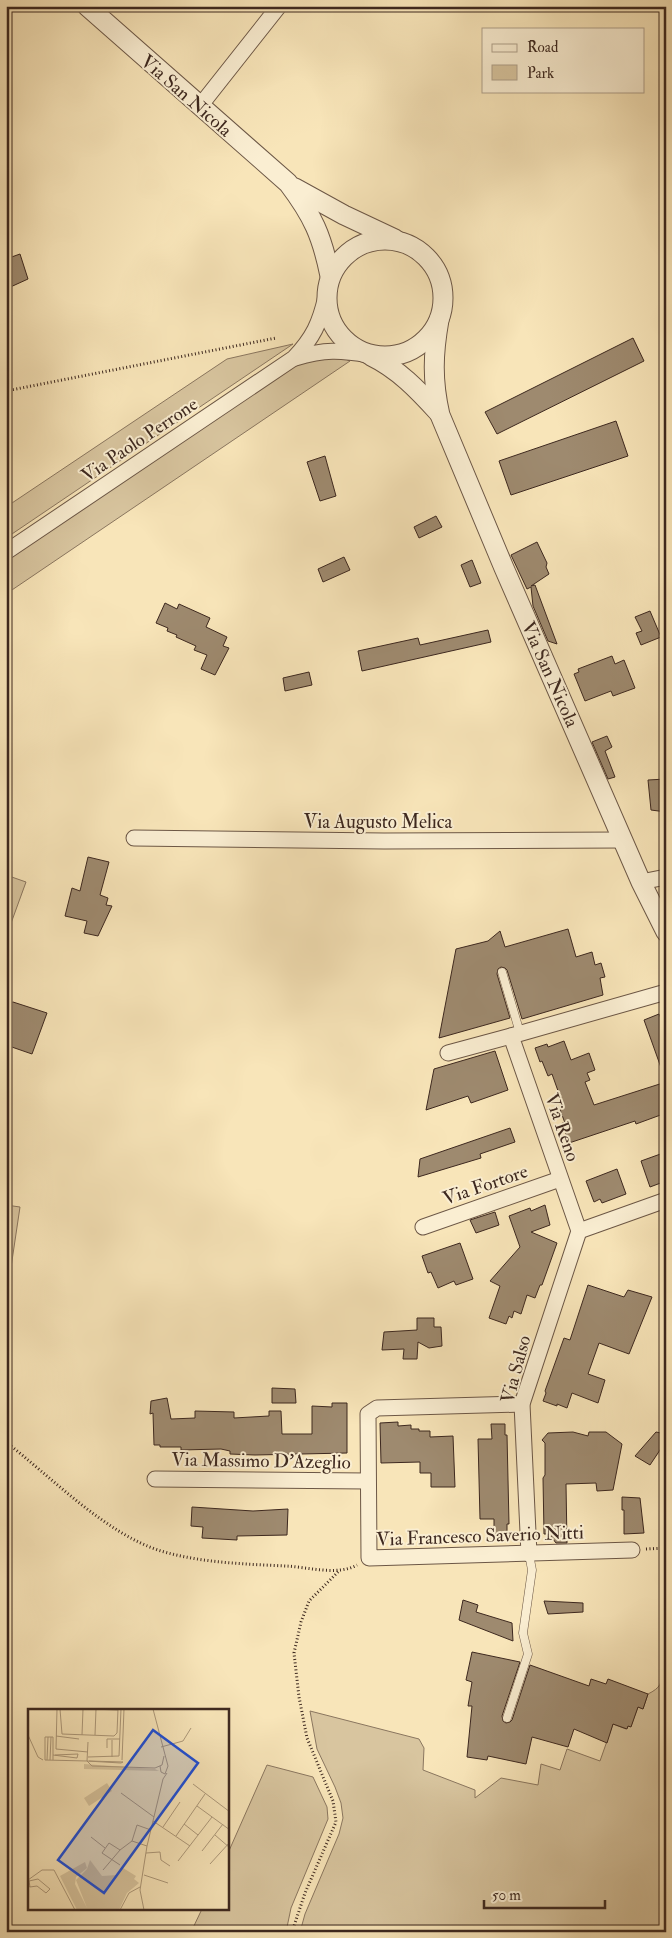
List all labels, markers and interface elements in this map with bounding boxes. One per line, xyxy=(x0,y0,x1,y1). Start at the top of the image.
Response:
legend xyxy=(482,28,644,92)
text: Road xyxy=(527,38,559,57)
street label: Via San Nicola xyxy=(136,49,237,142)
text: Park xyxy=(527,64,554,83)
street label: Via Paolo Perrone xyxy=(77,392,202,488)
street label: Via San Nicola xyxy=(516,618,584,731)
street label: Via Augusto Melica xyxy=(304,810,452,834)
street label: Via Reno xyxy=(539,1090,585,1165)
street label: Via Fortore xyxy=(440,1159,531,1211)
street label: Via Salso xyxy=(495,1333,537,1406)
street label: Via Massimo D'Azeglio xyxy=(171,1447,351,1475)
street label: Via Francesco Saverio Nitti xyxy=(376,1520,584,1552)
inset map xyxy=(28,1709,229,1910)
scale bar xyxy=(484,1878,606,1910)
text: 50 m xyxy=(492,1886,521,1905)

